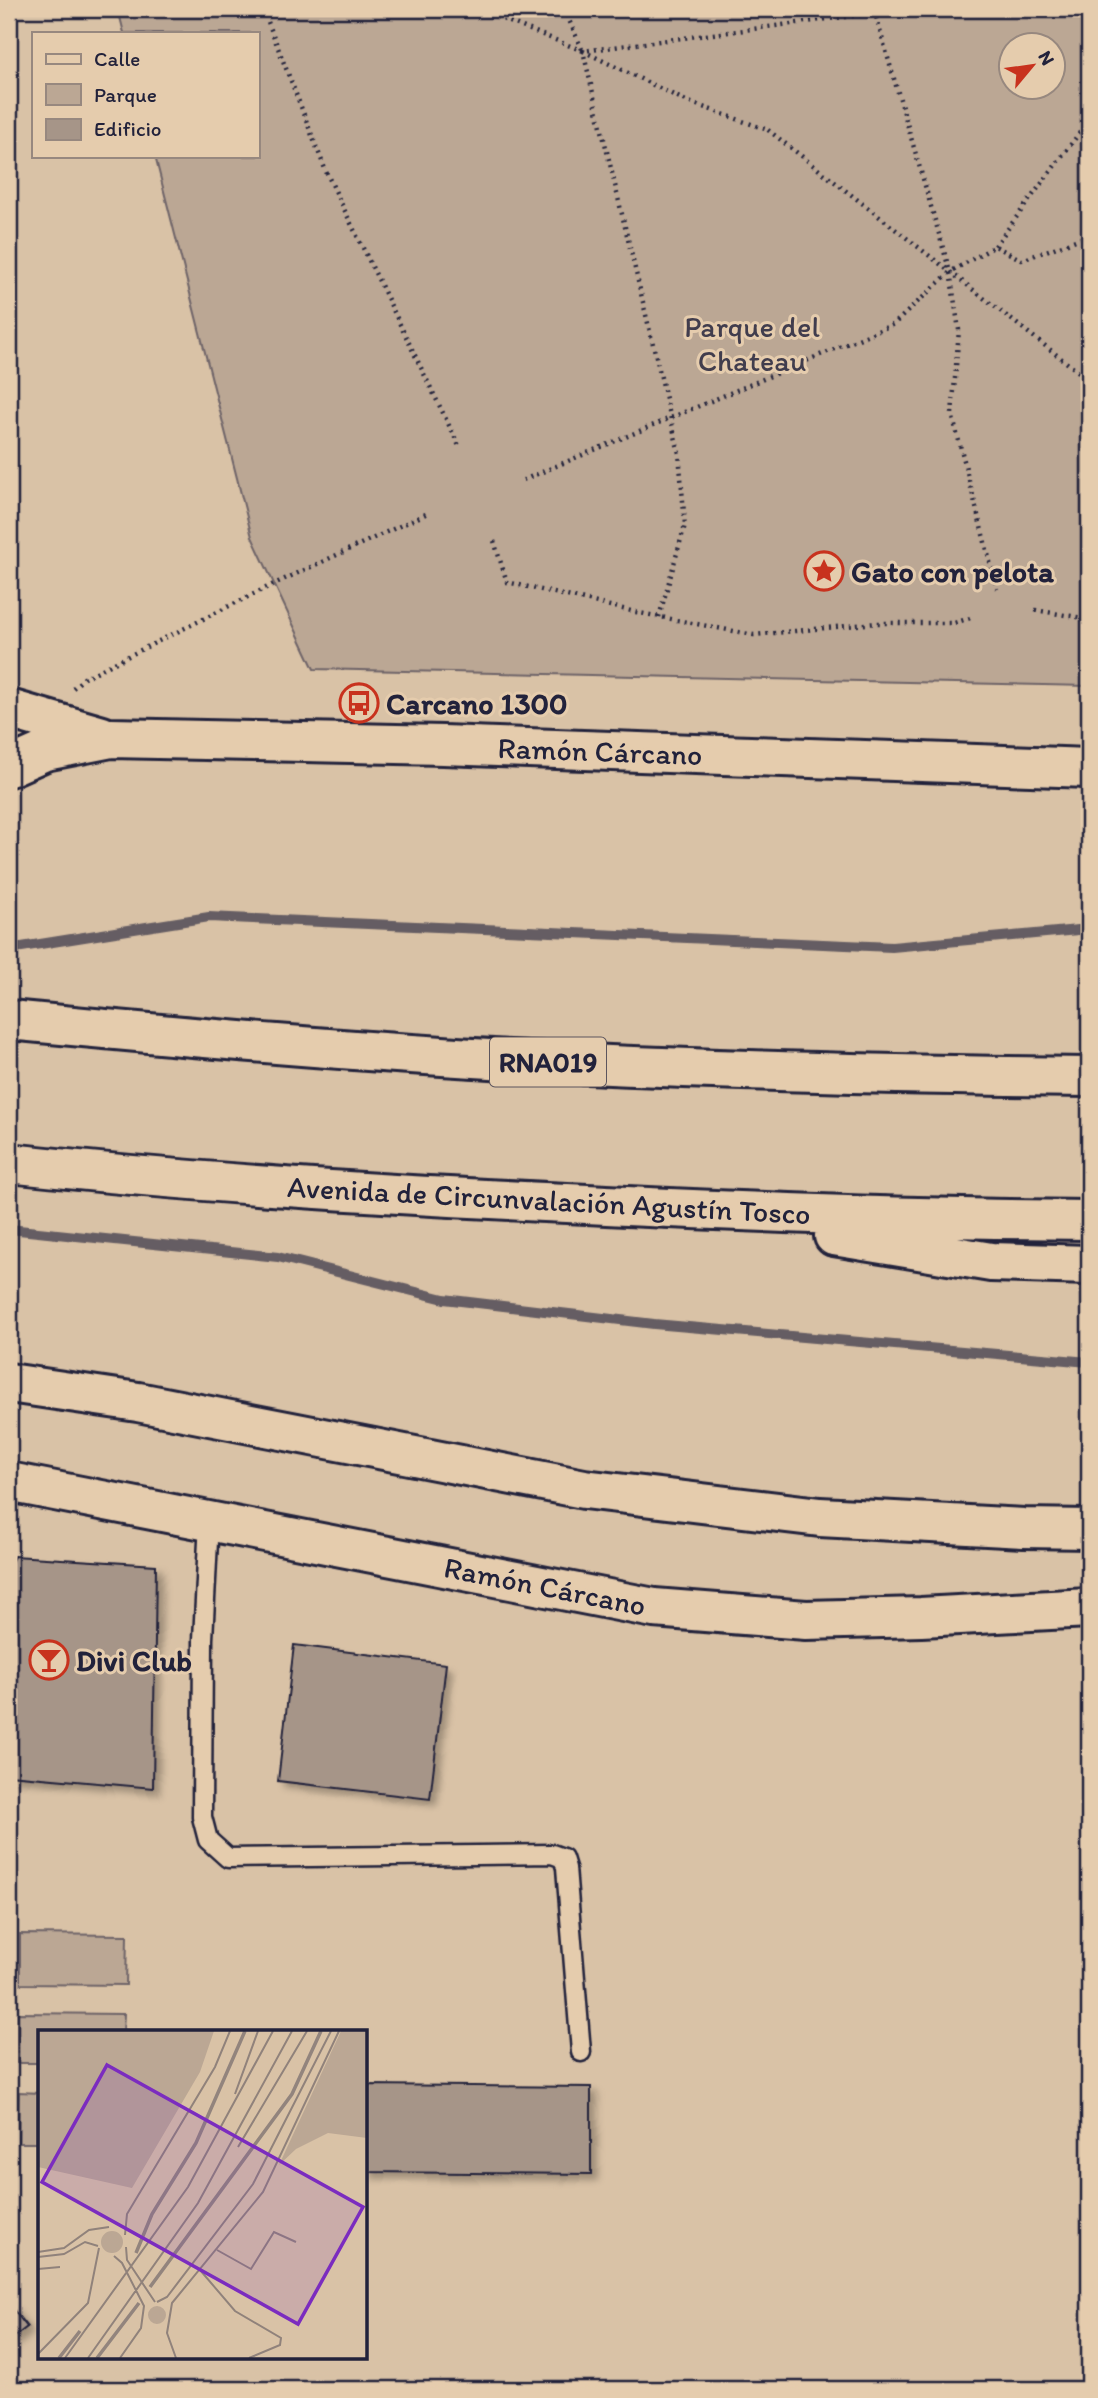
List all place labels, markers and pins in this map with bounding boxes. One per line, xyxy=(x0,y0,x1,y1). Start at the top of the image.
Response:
place icon: Gato con pelota xyxy=(803,550,845,592)
place label: Gato con pelota xyxy=(851,553,1054,590)
bus stop icon: Carcano 1300 xyxy=(338,682,380,724)
place label: Carcano 1300 xyxy=(386,685,567,722)
bar icon: Divi Club xyxy=(28,1639,70,1681)
place label: Divi Club xyxy=(76,1642,192,1679)

